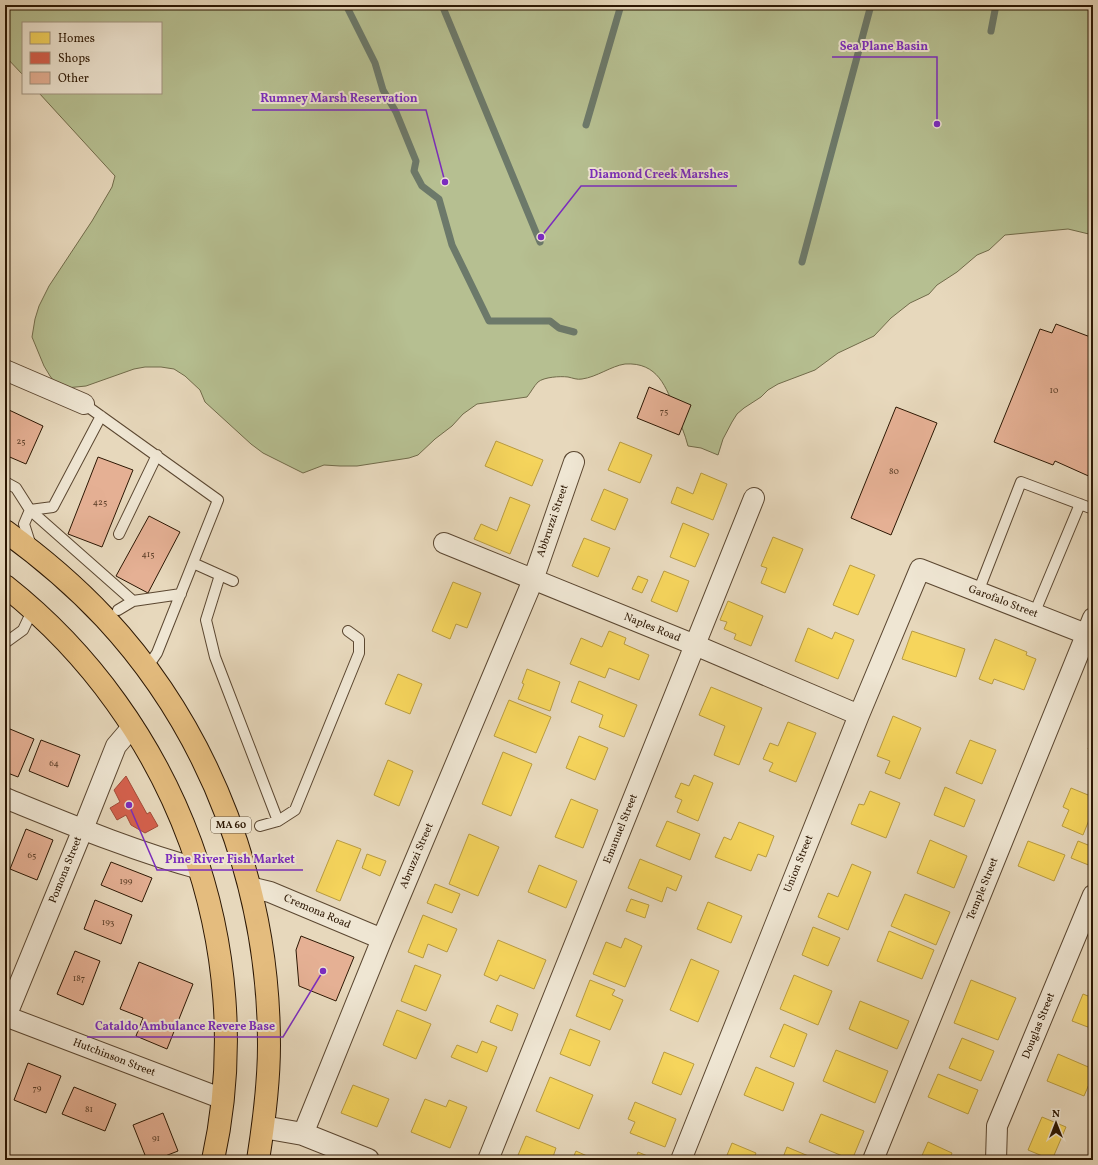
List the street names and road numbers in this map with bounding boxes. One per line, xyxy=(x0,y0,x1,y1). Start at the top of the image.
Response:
street label: Abbruzzi Street xyxy=(534,483,572,559)
street label: Garofalo Street xyxy=(966,582,1040,622)
street label: Naples Road xyxy=(621,610,683,646)
street label: Emanuel Street xyxy=(600,792,642,866)
road number: MA 60 xyxy=(211,817,251,833)
street label: Abruzzi Street xyxy=(396,821,438,891)
street label: Union Street xyxy=(781,833,817,895)
street label: Pomona Street xyxy=(46,834,86,906)
street label: Temple Street xyxy=(964,855,1002,923)
street label: Cremona Road xyxy=(281,891,353,933)
street label: Douglas Street xyxy=(1019,991,1059,1061)
street label: Hutchinson Street xyxy=(70,1035,158,1081)

